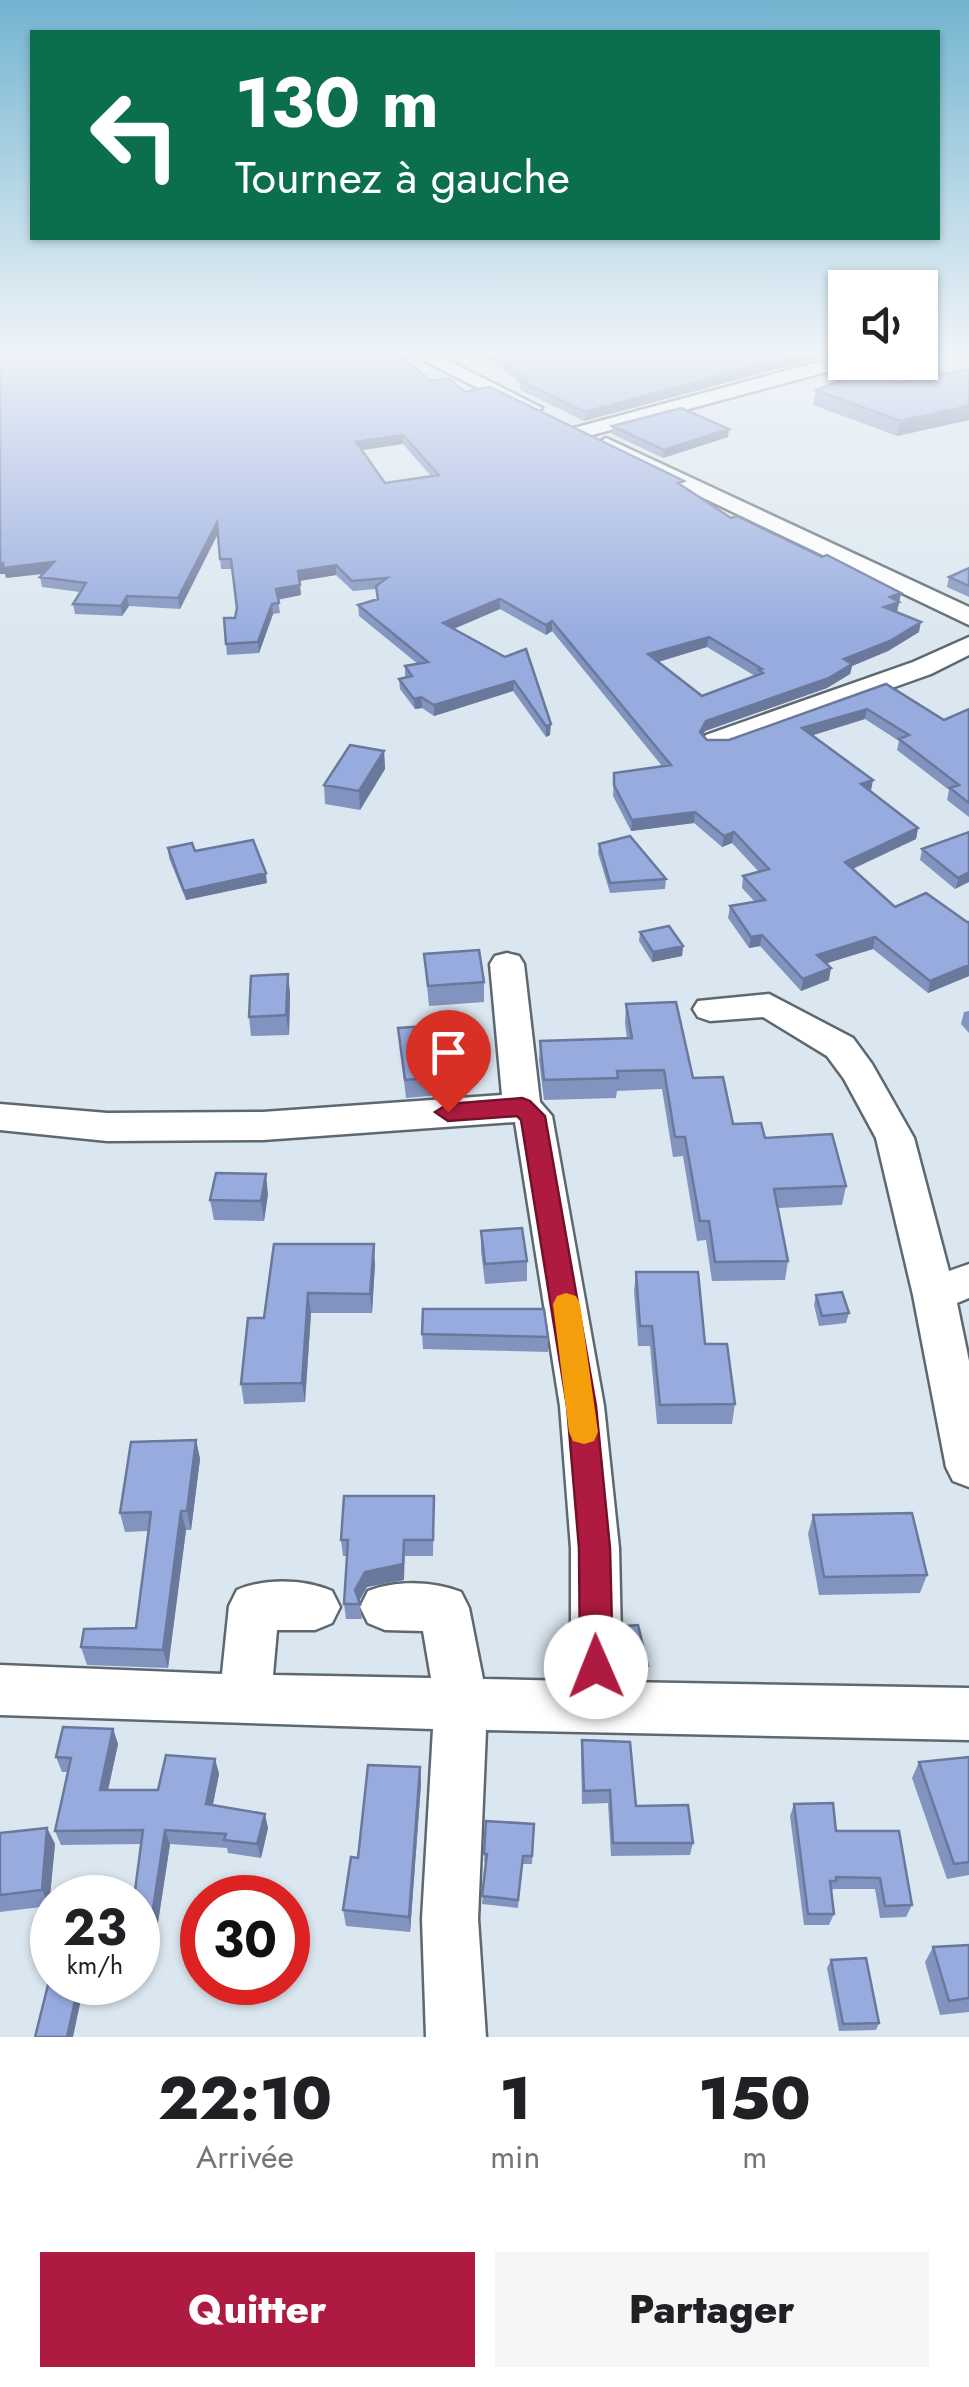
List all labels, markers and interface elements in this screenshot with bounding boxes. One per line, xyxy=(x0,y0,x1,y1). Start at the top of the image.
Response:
text: 130 m xyxy=(235,52,439,153)
icon: left xyxy=(70,70,200,200)
text: Tournez à gauche xyxy=(235,145,570,210)
map controls xyxy=(828,270,938,380)
button: sound xyxy=(828,270,938,380)
pin xyxy=(406,1010,491,1113)
icon: arrive xyxy=(421,1025,476,1080)
position arrow xyxy=(544,1615,648,1719)
speed limit sign: 30 xyxy=(180,1875,310,2005)
text: 23 xyxy=(63,1891,127,1964)
text: km/h xyxy=(67,1947,123,1983)
text: 22:10 xyxy=(158,2055,332,2142)
text: 1 xyxy=(499,2055,531,2142)
text: 150 xyxy=(698,2055,811,2142)
text: Arrivée xyxy=(196,2134,294,2180)
text: min xyxy=(490,2134,540,2180)
text: m xyxy=(742,2134,767,2180)
button: Quitter xyxy=(40,2252,475,2367)
button: Partager xyxy=(495,2252,929,2367)

